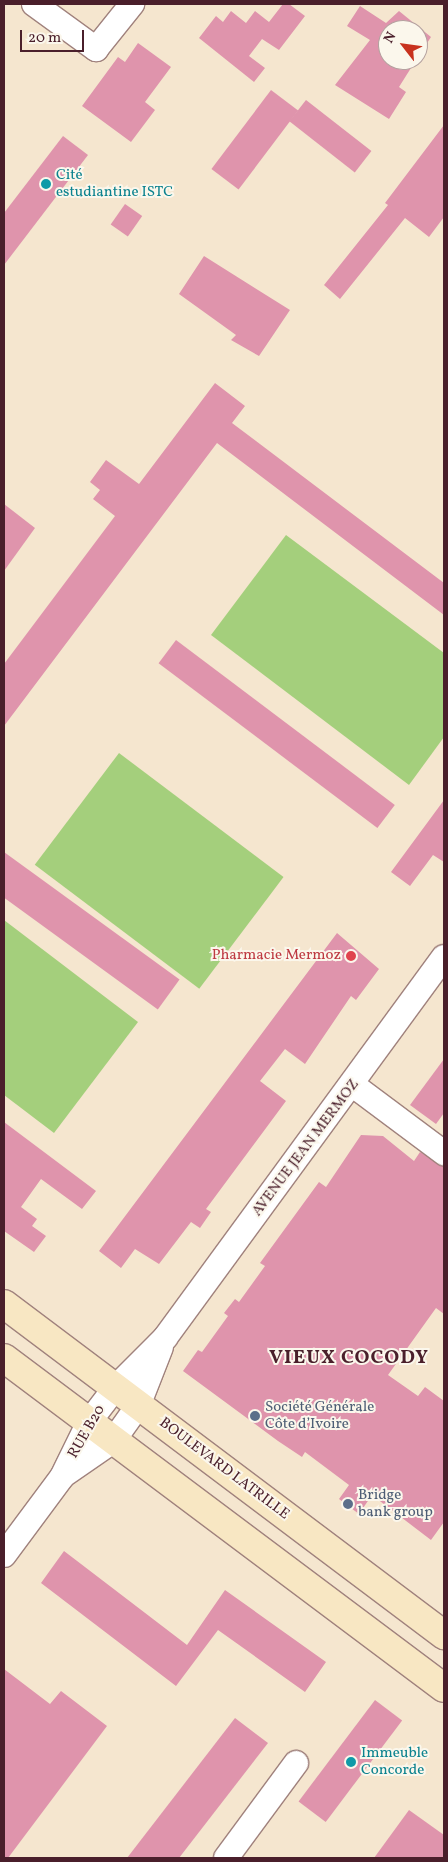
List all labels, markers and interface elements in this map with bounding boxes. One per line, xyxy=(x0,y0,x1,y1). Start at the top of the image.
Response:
scale bar xyxy=(22,20,86,52)
north arrow xyxy=(378,20,428,70)
text: 20 m xyxy=(28,28,61,49)
text: N xyxy=(380,29,401,47)
place label: Cité estudiantine ISTC xyxy=(56,166,173,201)
marker: Cité estudiantine ISTC xyxy=(40,178,52,190)
place label: Pharmacie Mermoz xyxy=(212,947,341,965)
marker: Pharmacie Mermoz xyxy=(345,950,357,962)
street label: AVENUE JEAN MERMOZ xyxy=(249,1076,363,1220)
district label: VIEUX COCODY xyxy=(268,1346,430,1370)
place label: Société Générale Côte d’Ivoire xyxy=(265,1398,374,1433)
street label: RUE B20 xyxy=(65,1402,109,1462)
marker: Société Générale Côte d’Ivoire xyxy=(249,1410,261,1422)
street label: BOULEVARD LATRILLE xyxy=(155,1414,293,1524)
place label: Bridge bank group xyxy=(358,1486,433,1521)
marker: Bridge bank group xyxy=(342,1498,354,1510)
place label: Immeuble Concorde xyxy=(361,1744,428,1779)
marker: Immeuble Concorde xyxy=(345,1756,357,1768)

